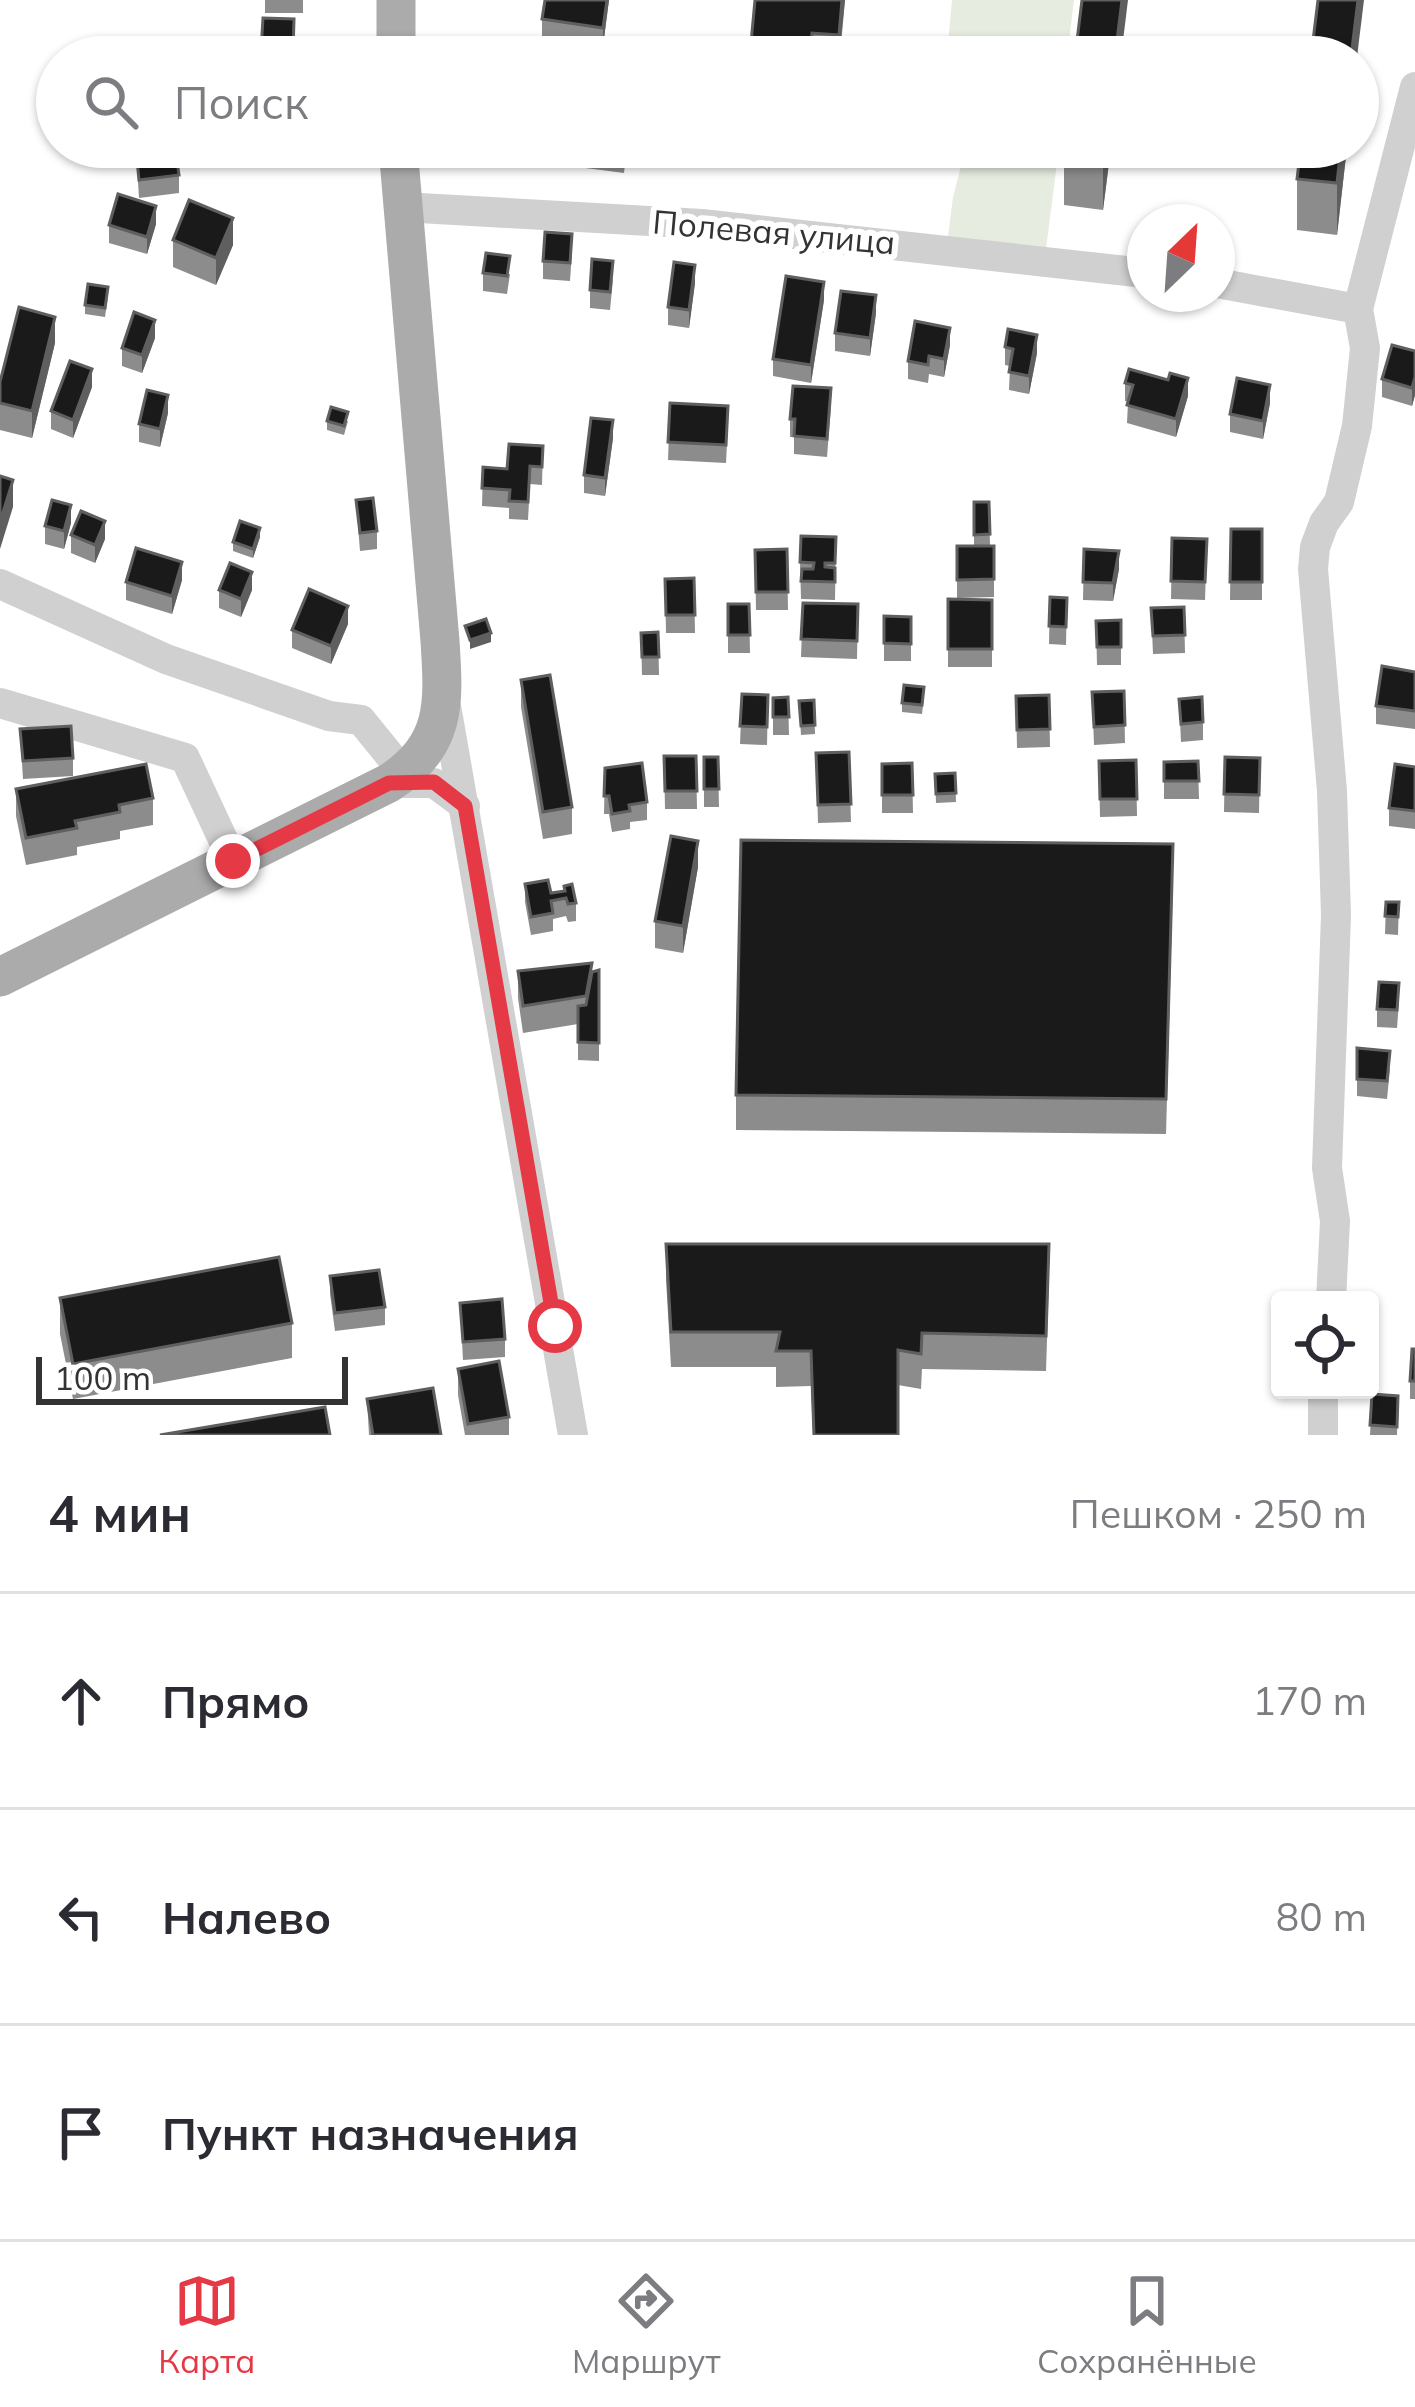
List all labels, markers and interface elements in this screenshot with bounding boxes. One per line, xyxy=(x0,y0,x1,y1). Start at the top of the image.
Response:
search box xyxy=(36,36,1379,168)
icon: search xyxy=(78,69,144,135)
text: Поиск xyxy=(174,74,308,130)
street label: Полевая улица xyxy=(651,200,897,263)
north arrow xyxy=(1127,204,1235,312)
route end xyxy=(206,834,260,888)
map controls xyxy=(1271,1291,1379,1399)
button: locate xyxy=(1271,1291,1379,1399)
route start xyxy=(528,1299,582,1353)
scale bar xyxy=(36,1351,348,1404)
text: 100 m xyxy=(54,1357,151,1398)
text: 4 мин xyxy=(48,1481,191,1545)
text: Пешком · 250 m xyxy=(1070,1489,1367,1538)
icon: ahead xyxy=(48,1668,114,1734)
text: Прямо xyxy=(162,1673,310,1729)
text: 170 m xyxy=(1252,1676,1367,1725)
icon: left xyxy=(48,1884,114,1950)
text: Налево xyxy=(162,1889,331,1945)
text: 80 m xyxy=(1276,1892,1367,1941)
icon: arrive xyxy=(48,2100,114,2166)
text: Пункт назначения xyxy=(162,2105,579,2161)
tab: Карта xyxy=(158,2268,255,2381)
tab: Маршрут xyxy=(572,2268,720,2381)
tab: Сохранённые xyxy=(1037,2268,1257,2381)

